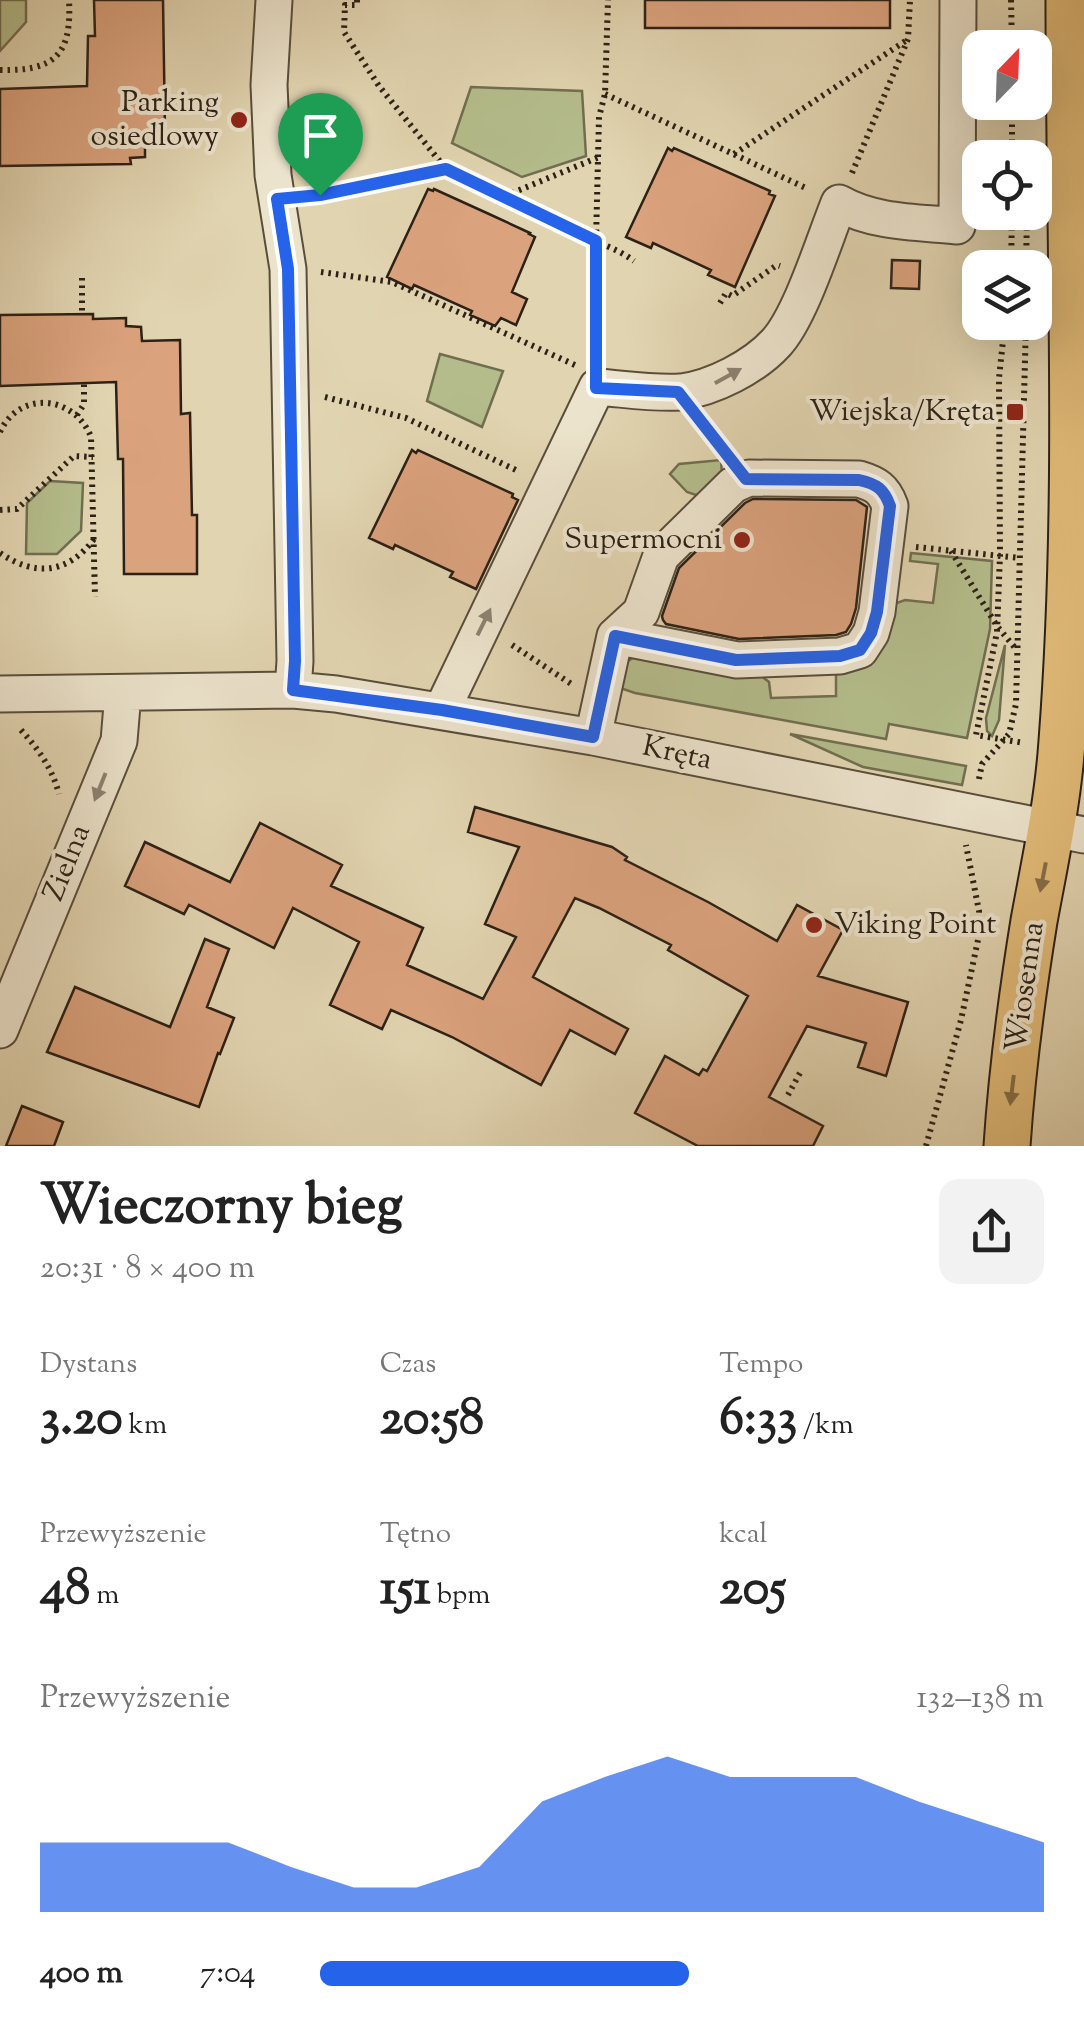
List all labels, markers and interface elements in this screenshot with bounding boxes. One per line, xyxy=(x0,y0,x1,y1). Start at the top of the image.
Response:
north arrow xyxy=(962,30,1052,120)
map controls xyxy=(962,30,1052,340)
place label: Parking osiedlowy xyxy=(91,82,219,159)
pin xyxy=(278,93,363,196)
icon: arrive xyxy=(293,108,348,163)
marker: Parking osiedlowy xyxy=(228,109,250,131)
button: locate xyxy=(962,140,1052,230)
button: layers xyxy=(962,250,1052,340)
one-way arrow xyxy=(713,368,742,385)
place label: Wiejska/Kręta xyxy=(809,391,995,434)
marker: Wiejska/Kręta xyxy=(1004,401,1026,423)
place label: Supermocni xyxy=(564,519,722,562)
marker: Supermocni xyxy=(731,529,753,551)
one-way arrow xyxy=(475,607,492,636)
street label: Kręta xyxy=(638,726,716,782)
one-way arrow xyxy=(91,772,107,802)
street label: Zielna xyxy=(33,818,103,908)
one-way arrow xyxy=(1035,862,1050,893)
place label: Viking Point xyxy=(834,904,997,947)
marker: Viking Point xyxy=(803,914,825,936)
street label: Wiosenna xyxy=(996,919,1056,1055)
one-way arrow xyxy=(1004,1075,1020,1107)
text: Wieczorny bieg xyxy=(40,1169,403,1248)
button: share xyxy=(939,1179,1044,1284)
text: 20:31 · 8 × 400 m xyxy=(40,1246,255,1292)
text: Dystans xyxy=(40,1345,137,1385)
text: Czas xyxy=(380,1345,436,1385)
text: Tempo xyxy=(719,1345,803,1385)
text: 3.20 xyxy=(40,1385,123,1457)
text: 20:58 xyxy=(380,1385,484,1457)
text: 6:33 xyxy=(719,1385,797,1457)
text: km xyxy=(123,1406,167,1446)
text: /km xyxy=(797,1406,854,1446)
text: Przewyższenie xyxy=(40,1515,207,1555)
text: Tętno xyxy=(380,1515,451,1555)
text: kcal xyxy=(719,1515,767,1555)
text: 48 xyxy=(40,1555,90,1627)
text: 151 xyxy=(380,1555,431,1627)
text: 205 xyxy=(719,1555,786,1627)
text: m xyxy=(90,1576,119,1616)
text: bpm xyxy=(431,1576,490,1616)
text: Przewyższenie xyxy=(40,1676,230,1722)
text: 132–138 m xyxy=(916,1676,1044,1722)
text: 400 m xyxy=(40,1951,123,1997)
text: 7:04 xyxy=(200,1951,256,1997)

